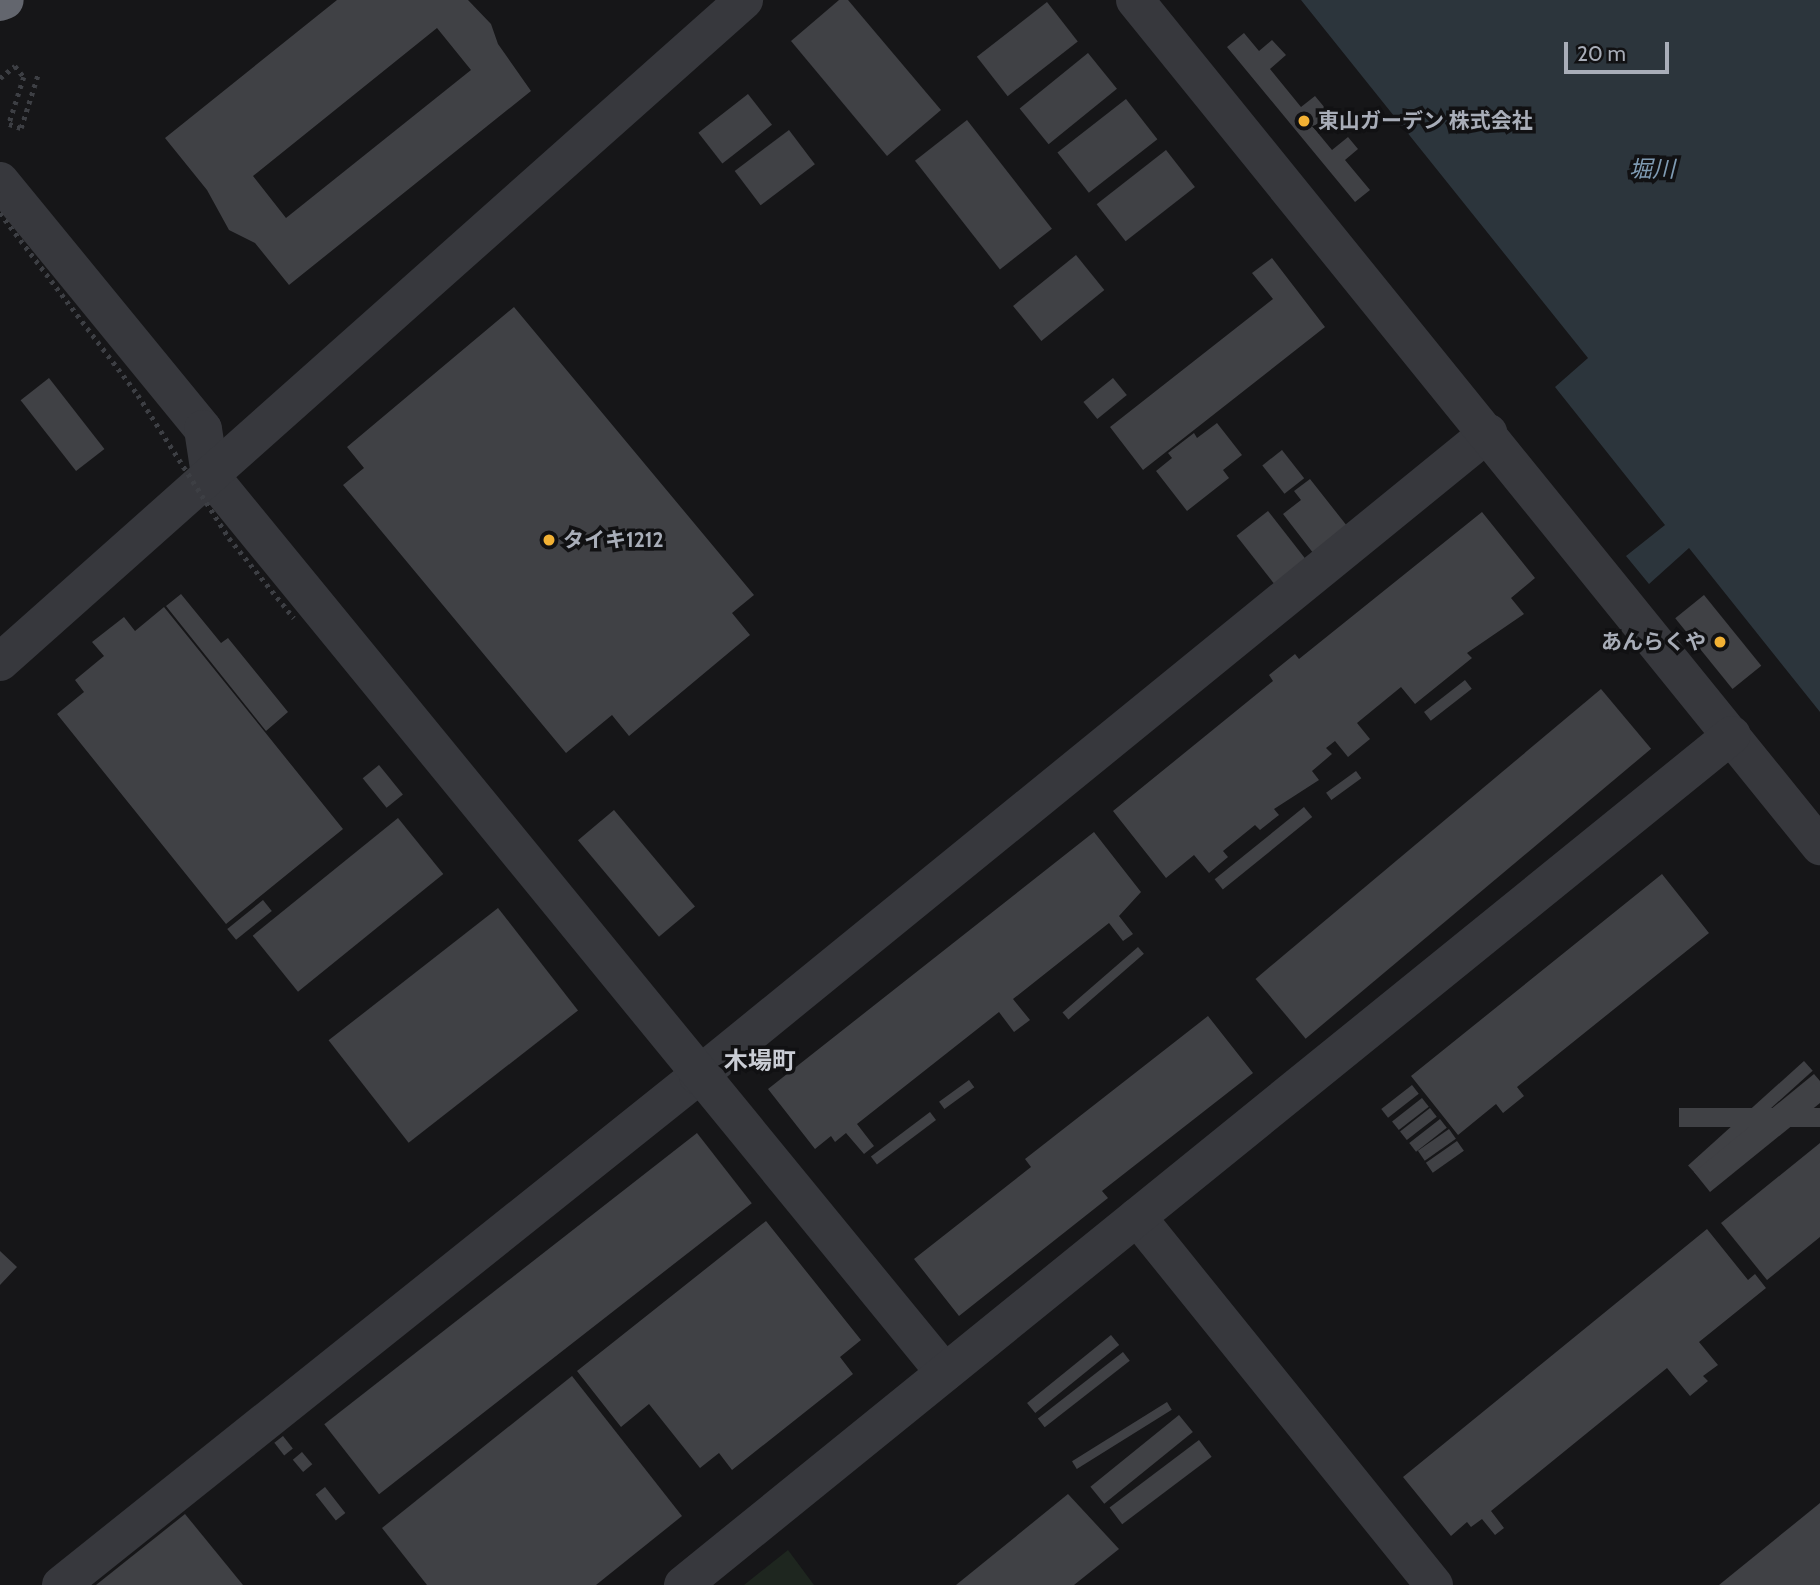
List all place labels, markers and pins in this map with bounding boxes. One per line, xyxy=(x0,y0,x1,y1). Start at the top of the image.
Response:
place label: 東山ガーデン 株式会社 xyxy=(1318,108,1533,134)
marker: 東山ガーデン 株式会社 xyxy=(1296,113,1312,129)
place label: タイキ1212 xyxy=(563,527,664,553)
marker: タイキ1212 xyxy=(541,532,557,548)
place label: あんらくや xyxy=(1601,629,1706,655)
marker: あんらくや xyxy=(1712,634,1728,650)

